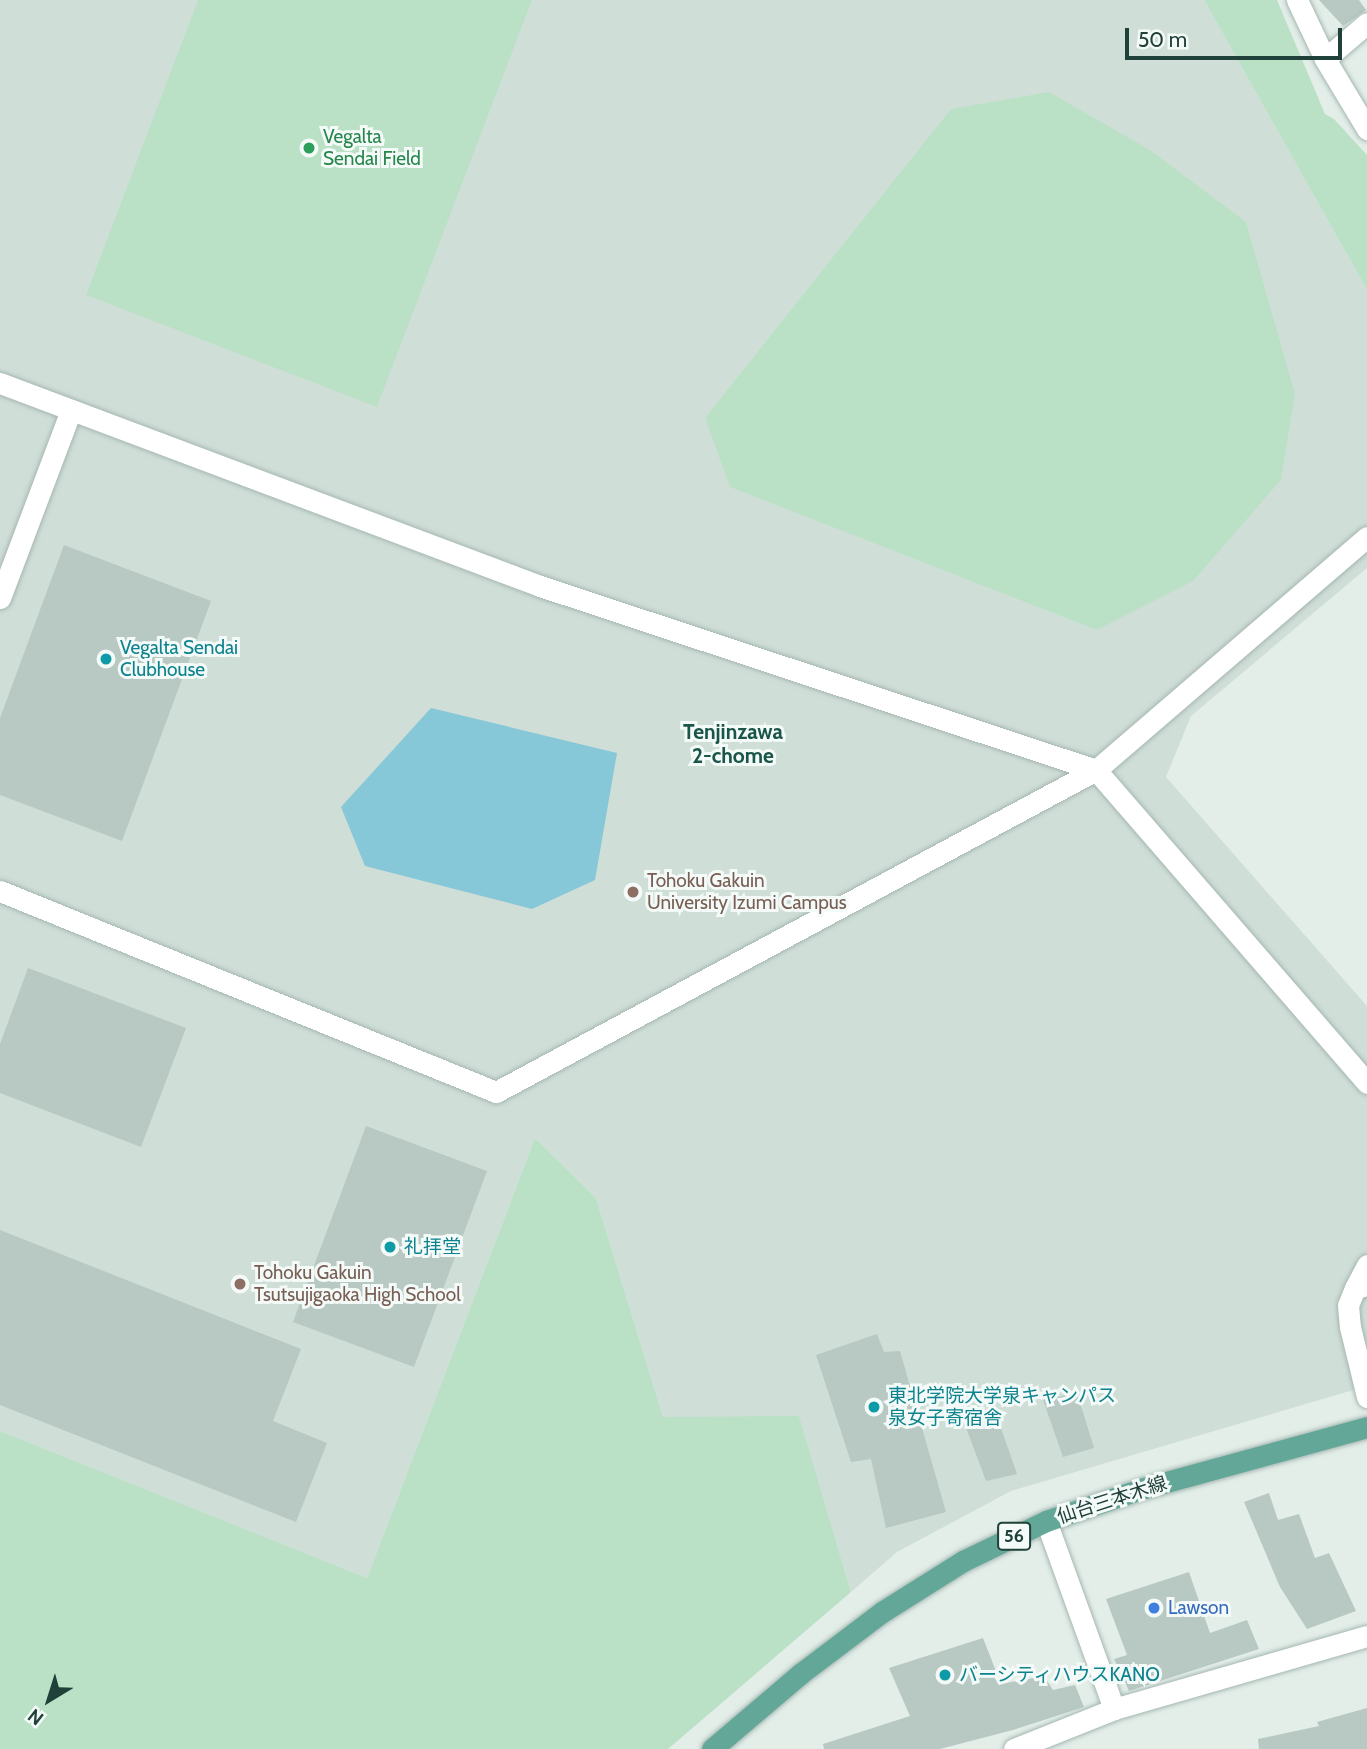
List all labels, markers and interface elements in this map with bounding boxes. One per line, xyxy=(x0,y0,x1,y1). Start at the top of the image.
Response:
scale bar xyxy=(1129,14,1346,58)
text: 50 m xyxy=(1138,27,1187,52)
place label: Vegalta Sendai Field xyxy=(323,126,421,170)
marker: Vegalta Sendai Field xyxy=(301,140,317,156)
place label: Vegalta Sendai Clubhouse xyxy=(120,637,238,681)
marker: Vegalta Sendai Clubhouse xyxy=(98,651,114,667)
district label: Tenjinzawa 2-chome xyxy=(683,719,783,769)
place label: Tohoku Gakuin University Izumi Campus xyxy=(647,870,847,914)
marker: Tohoku Gakuin University Izumi Campus xyxy=(625,884,641,900)
place label: 礼拝堂 xyxy=(404,1236,461,1258)
marker: 礼拝堂 xyxy=(382,1239,398,1255)
place label: Tohoku Gakuin Tsutsujigaoka High School xyxy=(254,1262,461,1306)
marker: Tohoku Gakuin Tsutsujigaoka High School xyxy=(232,1276,248,1292)
place label: 東北学院大学泉キャンパス 泉女子寄宿舎 xyxy=(888,1385,1116,1429)
marker: 東北学院大学泉キャンパス 泉女子寄宿舎 xyxy=(866,1399,882,1415)
street label: 仙台三本木線 xyxy=(1054,1472,1170,1528)
road number: 56 xyxy=(996,1521,1032,1550)
place label: Lawson xyxy=(1168,1597,1229,1619)
marker: Lawson xyxy=(1146,1600,1162,1616)
place label: バーシティハウスKANO xyxy=(959,1664,1161,1686)
north arrow xyxy=(14,1665,84,1735)
marker: バーシティハウスKANO xyxy=(937,1667,953,1683)
text: N xyxy=(23,1704,48,1730)

